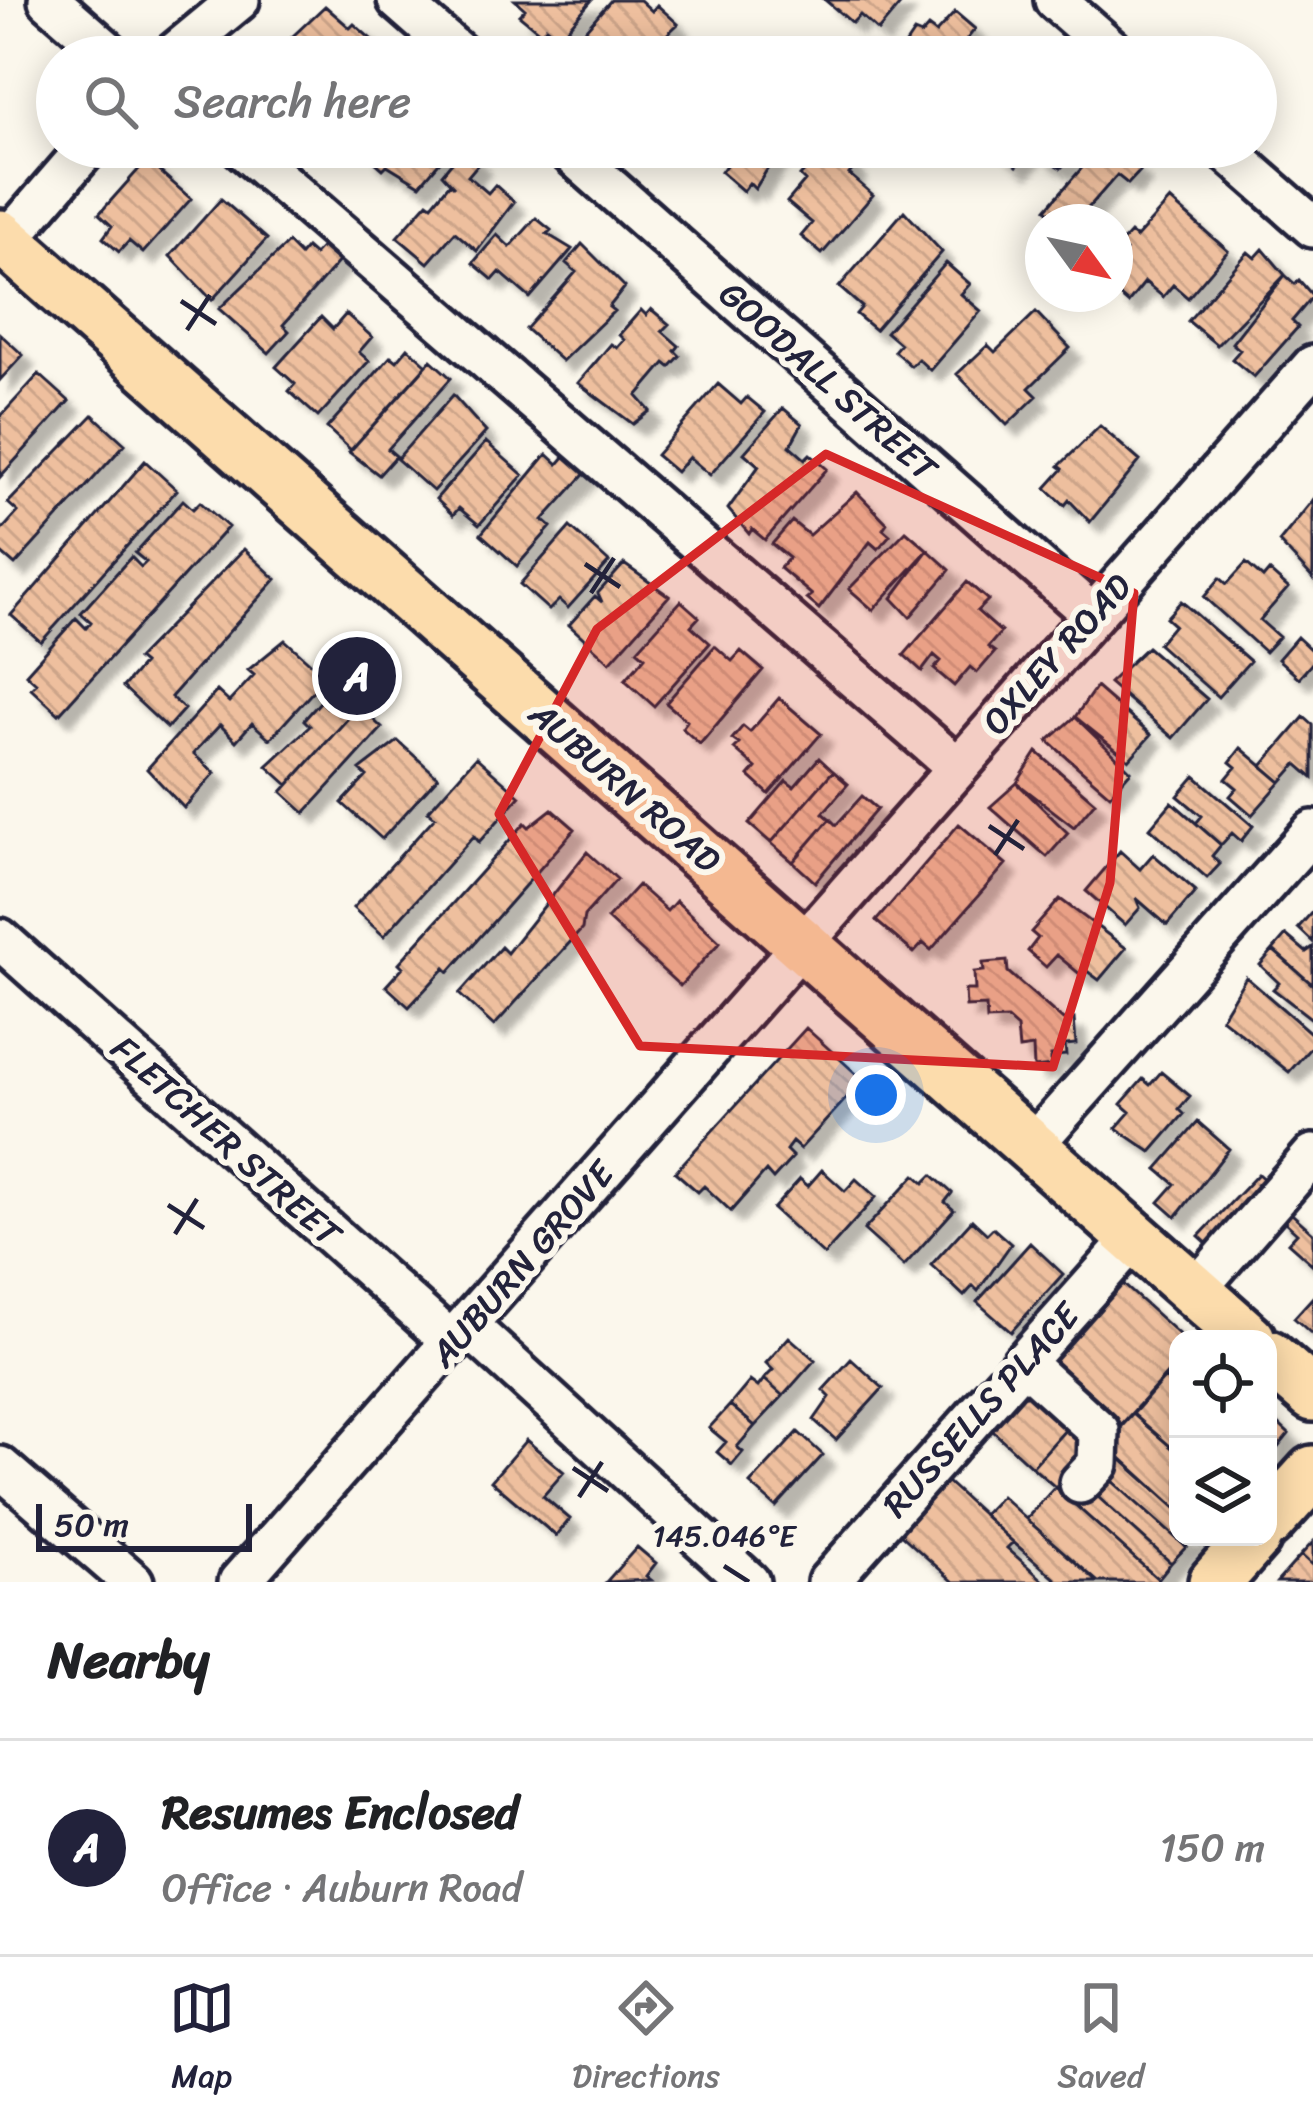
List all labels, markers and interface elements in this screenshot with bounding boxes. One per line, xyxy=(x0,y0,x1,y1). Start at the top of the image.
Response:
search box xyxy=(36,36,1277,168)
text: Search here xyxy=(174,62,411,142)
icon: search xyxy=(78,69,144,135)
north arrow xyxy=(1025,204,1133,312)
street label: GOODALL STREET xyxy=(703,264,954,499)
street label: OXLEY ROAD xyxy=(966,557,1149,750)
pin: A xyxy=(318,631,396,721)
street label: AUBURN ROAD xyxy=(513,684,737,890)
street label: FLETCHER STREET xyxy=(95,1019,358,1265)
your location xyxy=(846,1065,906,1125)
street label: AUBURN GROVE xyxy=(412,1144,632,1383)
street label: RUSSELLS PLACE xyxy=(866,1286,1097,1533)
map controls xyxy=(1169,1330,1277,1546)
button: locate xyxy=(1169,1330,1277,1438)
button: layers xyxy=(1169,1438,1277,1546)
text: 50 m xyxy=(54,1496,129,1554)
scale bar xyxy=(36,1498,252,1551)
text: 145.046°E xyxy=(652,1509,798,1563)
text: Nearby xyxy=(48,1615,209,1705)
text: Resumes Enclosed xyxy=(162,1773,519,1853)
text: A xyxy=(74,1813,100,1882)
text: 150 m xyxy=(1160,1813,1265,1882)
text: Office · Auburn Road xyxy=(162,1853,522,1922)
tab: Map xyxy=(169,1975,235,2105)
tab: Directions xyxy=(572,1975,720,2105)
tab: Saved xyxy=(1057,1975,1144,2105)

